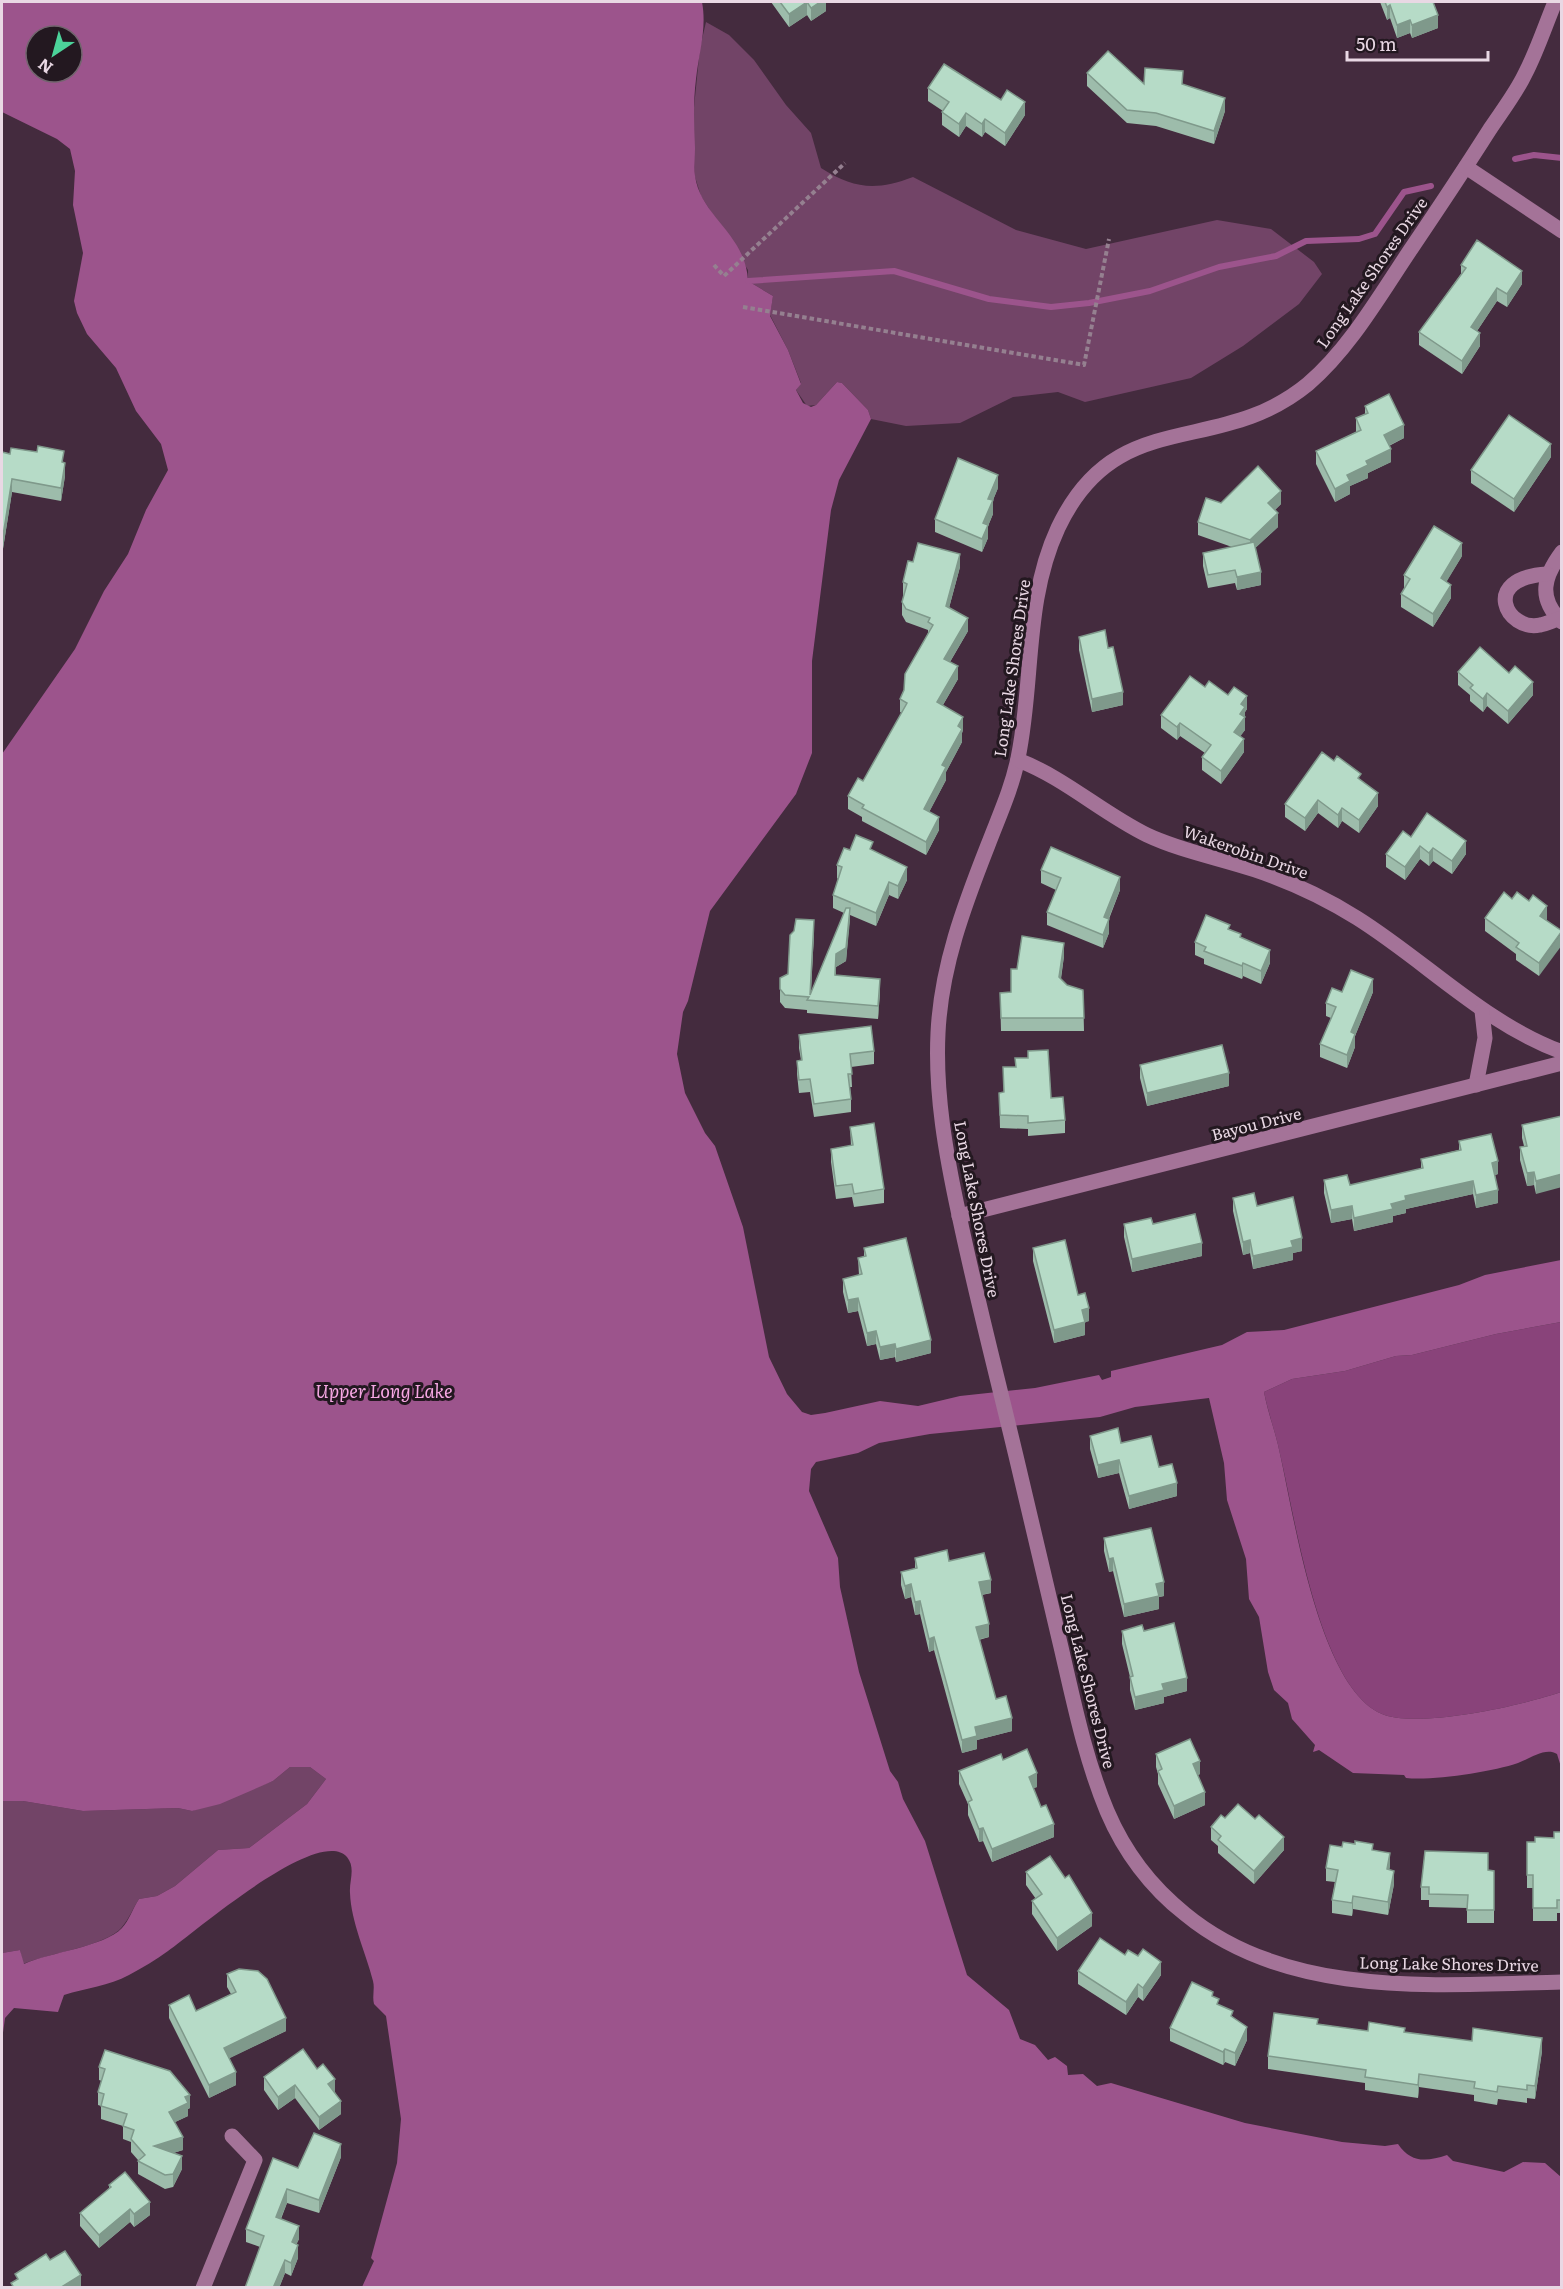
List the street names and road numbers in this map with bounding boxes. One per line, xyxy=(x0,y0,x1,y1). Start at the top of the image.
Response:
street label: Long Lake Shores Drive xyxy=(1310,192,1432,352)
street label: Long Lake Shores Drive xyxy=(987,578,1035,758)
street label: Wakerobin Drive xyxy=(1180,818,1312,884)
street label: Bayou Drive xyxy=(1209,1100,1303,1146)
street label: Long Lake Shores Drive xyxy=(949,1119,1007,1299)
street label: Long Lake Shores Drive xyxy=(1056,1591,1122,1771)
street label: Long Lake Shores Drive xyxy=(1359,1949,1539,1977)

